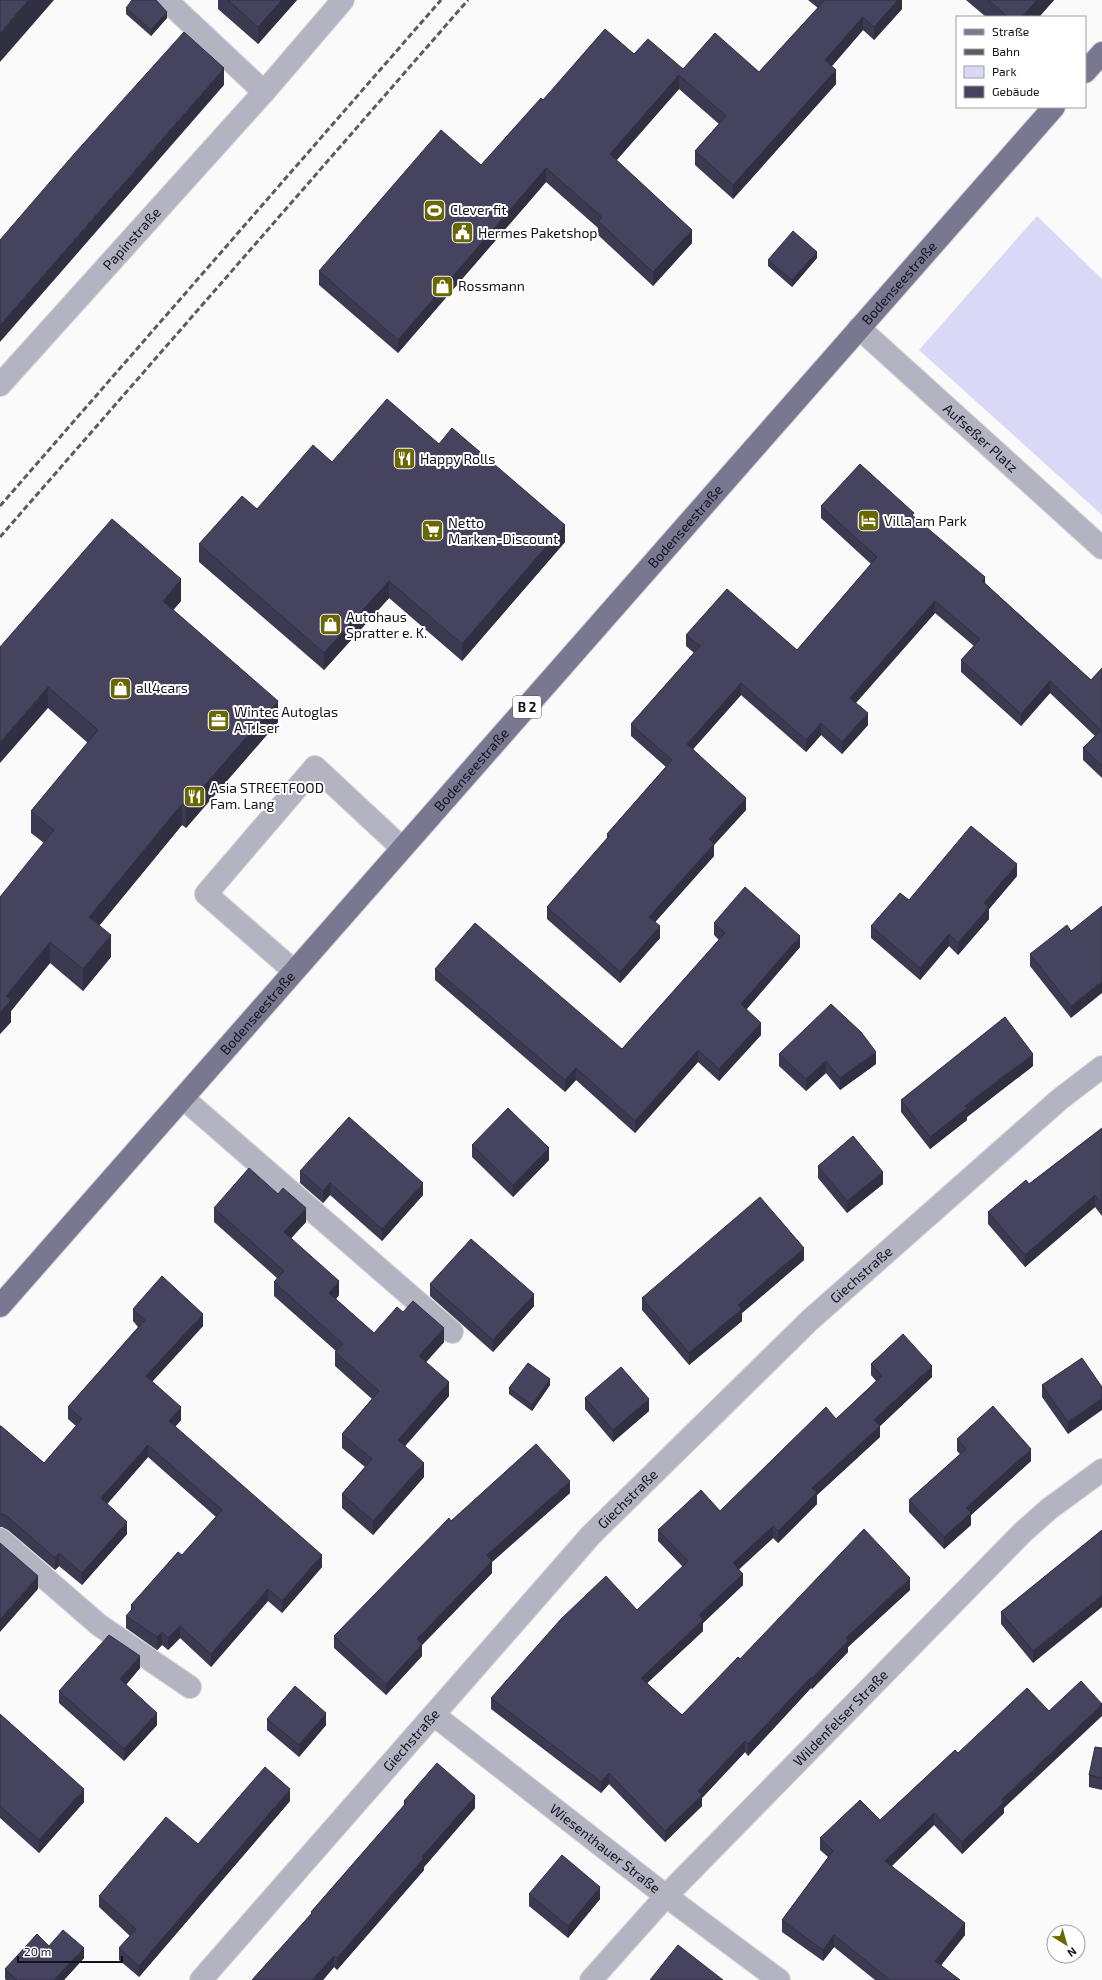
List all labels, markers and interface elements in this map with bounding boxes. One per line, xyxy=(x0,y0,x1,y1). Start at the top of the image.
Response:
legend xyxy=(956,16,1086,108)
text: Straße xyxy=(992,24,1029,38)
text: Bahn xyxy=(992,44,1020,58)
text: Park xyxy=(992,64,1017,78)
text: Gebäude xyxy=(992,84,1040,98)
sports icon: Clever fit xyxy=(422,197,448,223)
place label: Clever fit xyxy=(450,201,507,218)
street label: Papinstraße xyxy=(99,203,164,273)
public building icon: Hermes Paketshop xyxy=(450,220,476,246)
place label: Hermes Paketshop xyxy=(478,224,597,241)
street label: Bodenseestraße xyxy=(858,238,940,328)
shop icon: Rossmann xyxy=(429,273,455,299)
place label: Rossmann xyxy=(458,277,525,294)
street label: Aufseßer Platz xyxy=(940,400,1022,476)
restaurant icon: Happy Rolls xyxy=(392,446,418,472)
place label: Happy Rolls xyxy=(420,450,495,467)
street label: Bodenseestraße xyxy=(644,481,726,571)
hotel icon: Villa am Park xyxy=(855,508,881,534)
place label: Villa am Park xyxy=(884,512,967,529)
place label: Netto Marken-Discount xyxy=(448,514,558,547)
supermarket icon: Netto Marken-Discount xyxy=(419,518,445,544)
place label: Autohaus Spratter e. K. xyxy=(346,608,427,641)
shop icon: Autohaus Spratter e. K. xyxy=(317,612,343,638)
shop icon: all4cars xyxy=(107,675,133,701)
place label: all4cars xyxy=(136,679,188,696)
road number: B 2 xyxy=(513,696,541,718)
place label: Wintec Autoglas A.T.Iser xyxy=(234,703,338,736)
office icon: Wintec Autoglas A.T.Iser xyxy=(205,707,231,733)
street label: Bodenseestraße xyxy=(430,724,512,815)
place label: Asia STREETFOOD Fam. Lang xyxy=(210,779,324,812)
restaurant icon: Asia STREETFOOD Fam. Lang xyxy=(181,783,207,809)
street label: Bodenseestraße xyxy=(216,968,298,1058)
street label: Giechstraße xyxy=(826,1242,896,1306)
street label: Giechstraße xyxy=(594,1465,661,1532)
street label: Wildenfelser Straße xyxy=(789,1666,891,1769)
street label: Giechstraße xyxy=(379,1705,443,1775)
street label: Wiesenthauer Straße xyxy=(547,1800,664,1897)
north arrow xyxy=(1046,1924,1086,1964)
scale bar xyxy=(18,1938,122,1964)
text: 20 m xyxy=(24,1944,51,1958)
text: N xyxy=(1065,1945,1079,1960)

